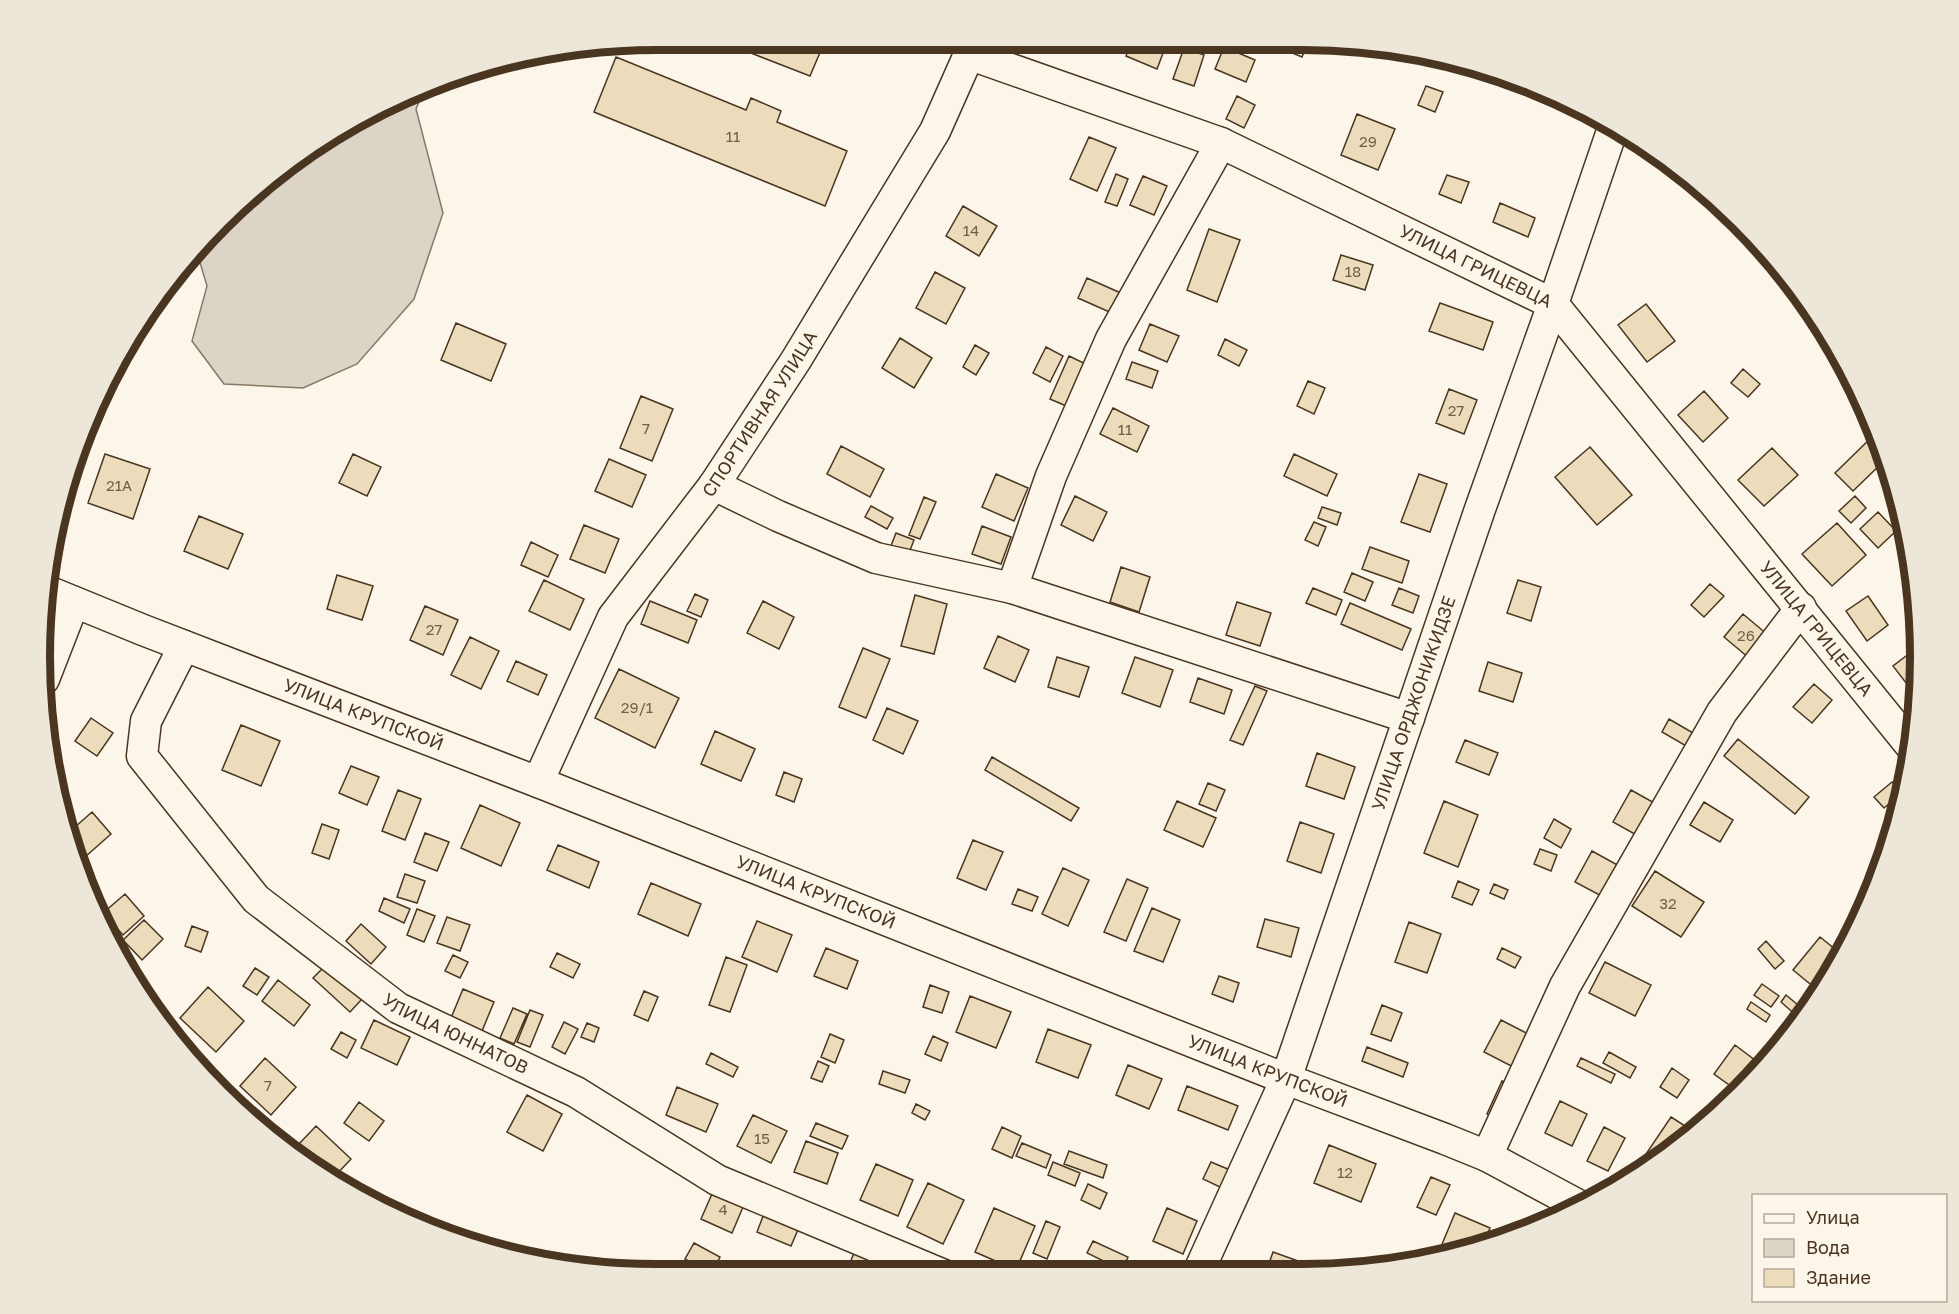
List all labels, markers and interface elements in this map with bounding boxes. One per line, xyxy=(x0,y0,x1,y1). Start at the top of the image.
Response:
house number: 11 xyxy=(726,127,740,145)
house number: 29 xyxy=(1359,132,1377,150)
street label: УЛИЦА ГРИЦЕВЦА xyxy=(1396,219,1556,312)
house number: 14 xyxy=(963,221,979,239)
house number: 18 xyxy=(1345,262,1361,280)
street label: СПОРТИВНАЯ УЛИЦА xyxy=(697,326,821,501)
house number: 27 xyxy=(1448,401,1464,419)
house number: 7 xyxy=(642,419,650,437)
house number: 11 xyxy=(1118,420,1132,438)
house number: 21А xyxy=(106,476,132,494)
street label: УЛИЦА ГРИЦЕВЦА xyxy=(1756,556,1878,700)
street label: УЛИЦА ОРДЖОНИКИДЗЕ xyxy=(1366,593,1460,813)
house number: 27 xyxy=(426,620,442,638)
house number: 26 xyxy=(1737,626,1755,644)
street label: УЛИЦА КРУПСКОЙ xyxy=(281,673,447,755)
house number: 29/1 xyxy=(621,698,653,716)
street label: УЛИЦА КРУПСКОЙ xyxy=(733,850,899,933)
house number: 32 xyxy=(1659,894,1677,912)
street label: УЛИЦА ЮННАТОВ xyxy=(378,988,532,1078)
street label: УЛИЦА КРУПСКОЙ xyxy=(1185,1029,1351,1111)
house number: 7 xyxy=(264,1076,272,1094)
house number: 15 xyxy=(754,1129,770,1147)
house number: 12 xyxy=(1337,1163,1353,1181)
legend xyxy=(1752,1194,1947,1302)
house number: 4 xyxy=(718,1200,728,1218)
text: Улица xyxy=(1806,1206,1860,1228)
text: Вода xyxy=(1806,1236,1850,1258)
text: Здание xyxy=(1806,1266,1871,1288)

